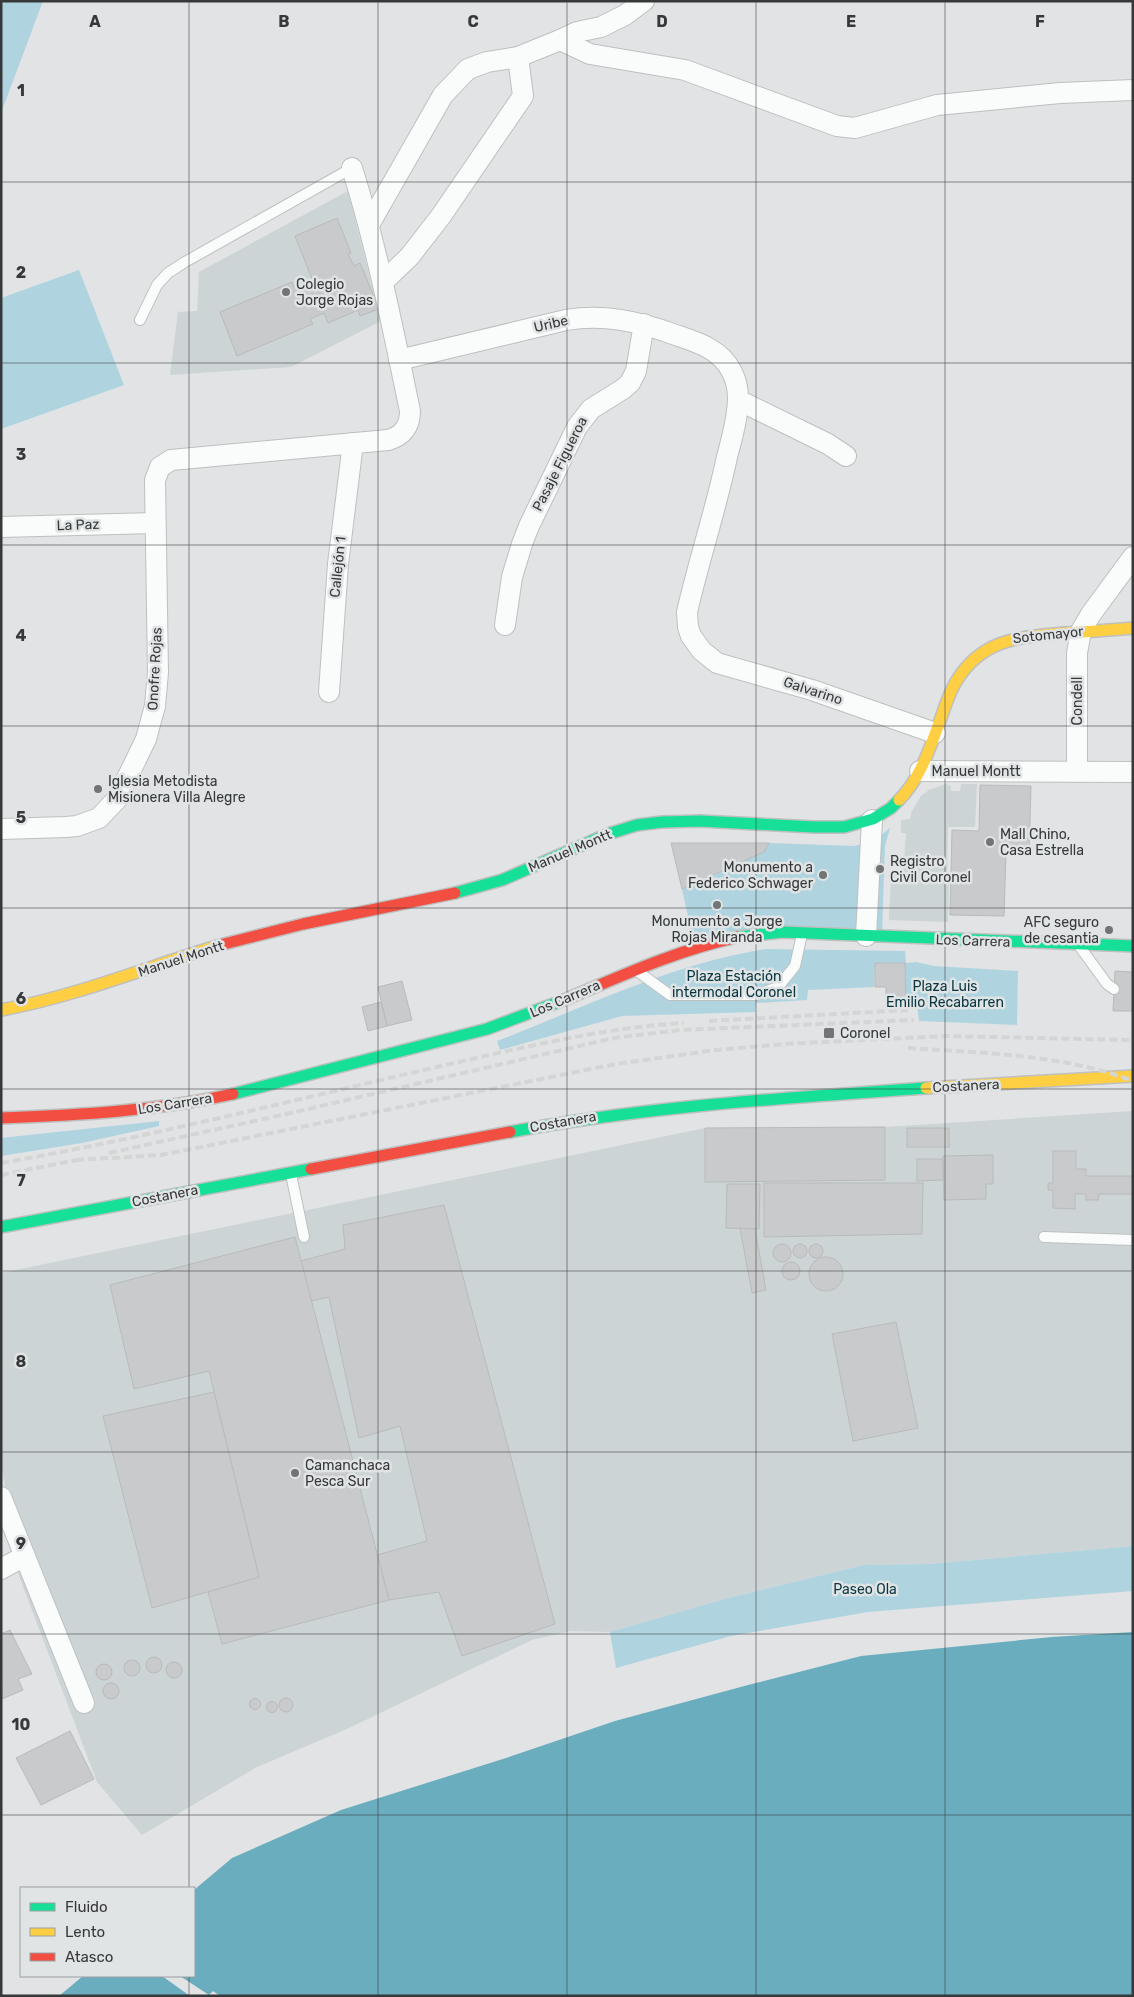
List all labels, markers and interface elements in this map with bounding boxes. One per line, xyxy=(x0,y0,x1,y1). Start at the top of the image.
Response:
text: A xyxy=(89,12,101,31)
text: B xyxy=(278,12,290,31)
text: C xyxy=(467,12,479,31)
text: D xyxy=(656,12,668,31)
text: E xyxy=(846,12,856,31)
text: F xyxy=(1035,12,1045,31)
text: 1 xyxy=(17,81,25,100)
text: 2 xyxy=(16,263,26,282)
place label: Colegio Jorge Rojas xyxy=(296,276,373,309)
marker: Colegio Jorge Rojas xyxy=(280,286,292,298)
street label: Uribe xyxy=(532,312,570,336)
street label: Pasaje Figueroa xyxy=(529,414,591,514)
text: 3 xyxy=(16,445,26,464)
street label: La Paz xyxy=(56,516,100,534)
street label: Callejón 1 xyxy=(326,536,350,598)
street label: Sotomayor xyxy=(1012,623,1085,647)
text: 4 xyxy=(16,626,27,645)
street label: Onofre Rojas xyxy=(144,627,166,711)
street label: Galvarino xyxy=(781,673,845,709)
street label: Condell xyxy=(1069,677,1086,725)
street label: Manuel Montt xyxy=(932,763,1021,780)
place label: Iglesia Metodista Misionera Villa Alegre xyxy=(108,773,246,806)
marker: Iglesia Metodista Misionera Villa Alegre xyxy=(92,783,104,795)
text: 5 xyxy=(16,808,26,827)
street label: Manuel Montt xyxy=(526,826,615,876)
place label: Mall Chino, Casa Estrella xyxy=(1000,826,1084,859)
marker: Mall Chino, Casa Estrella xyxy=(984,836,996,848)
place label: Registro Civil Coronel xyxy=(890,853,971,886)
place label: Monumento a Federico Schwager xyxy=(688,859,814,892)
marker: Registro Civil Coronel xyxy=(874,863,886,875)
marker: Monumento a Federico Schwager xyxy=(817,869,829,881)
marker: Monumento a Jorge Rojas Miranda xyxy=(711,899,723,911)
place label: Monumento a Jorge Rojas Miranda xyxy=(651,913,783,946)
place label: AFC seguro de cesantia xyxy=(1024,914,1099,947)
marker: AFC seguro de cesantia xyxy=(1103,924,1115,936)
street label: Los Carrera xyxy=(935,931,1011,951)
street label: Manuel Montt xyxy=(136,937,226,981)
park label: Plaza Estación intermodal Coronel xyxy=(672,968,796,1001)
street label: Los Carrera xyxy=(527,977,603,1021)
park label: Plaza Luis Emilio Recabarren xyxy=(886,978,1004,1011)
text: 6 xyxy=(16,989,26,1008)
place label: Coronel xyxy=(840,1025,890,1042)
marker: Coronel xyxy=(822,1026,836,1040)
street label: Costanera xyxy=(932,1076,1000,1096)
street label: Los Carrera xyxy=(137,1090,213,1118)
street label: Costanera xyxy=(529,1108,597,1136)
text: 7 xyxy=(16,1171,26,1190)
street label: Costanera xyxy=(131,1181,199,1211)
text: 8 xyxy=(16,1352,27,1371)
place label: Camanchaca Pesca Sur xyxy=(305,1457,390,1490)
marker: Camanchaca Pesca Sur xyxy=(289,1467,301,1479)
text: 9 xyxy=(16,1534,26,1553)
park label: Paseo Ola xyxy=(833,1581,897,1598)
text: 10 xyxy=(12,1715,31,1734)
legend xyxy=(20,1887,195,1977)
text: Fluido xyxy=(65,1898,108,1916)
text: Lento xyxy=(65,1923,105,1941)
text: Atasco xyxy=(65,1948,113,1966)

